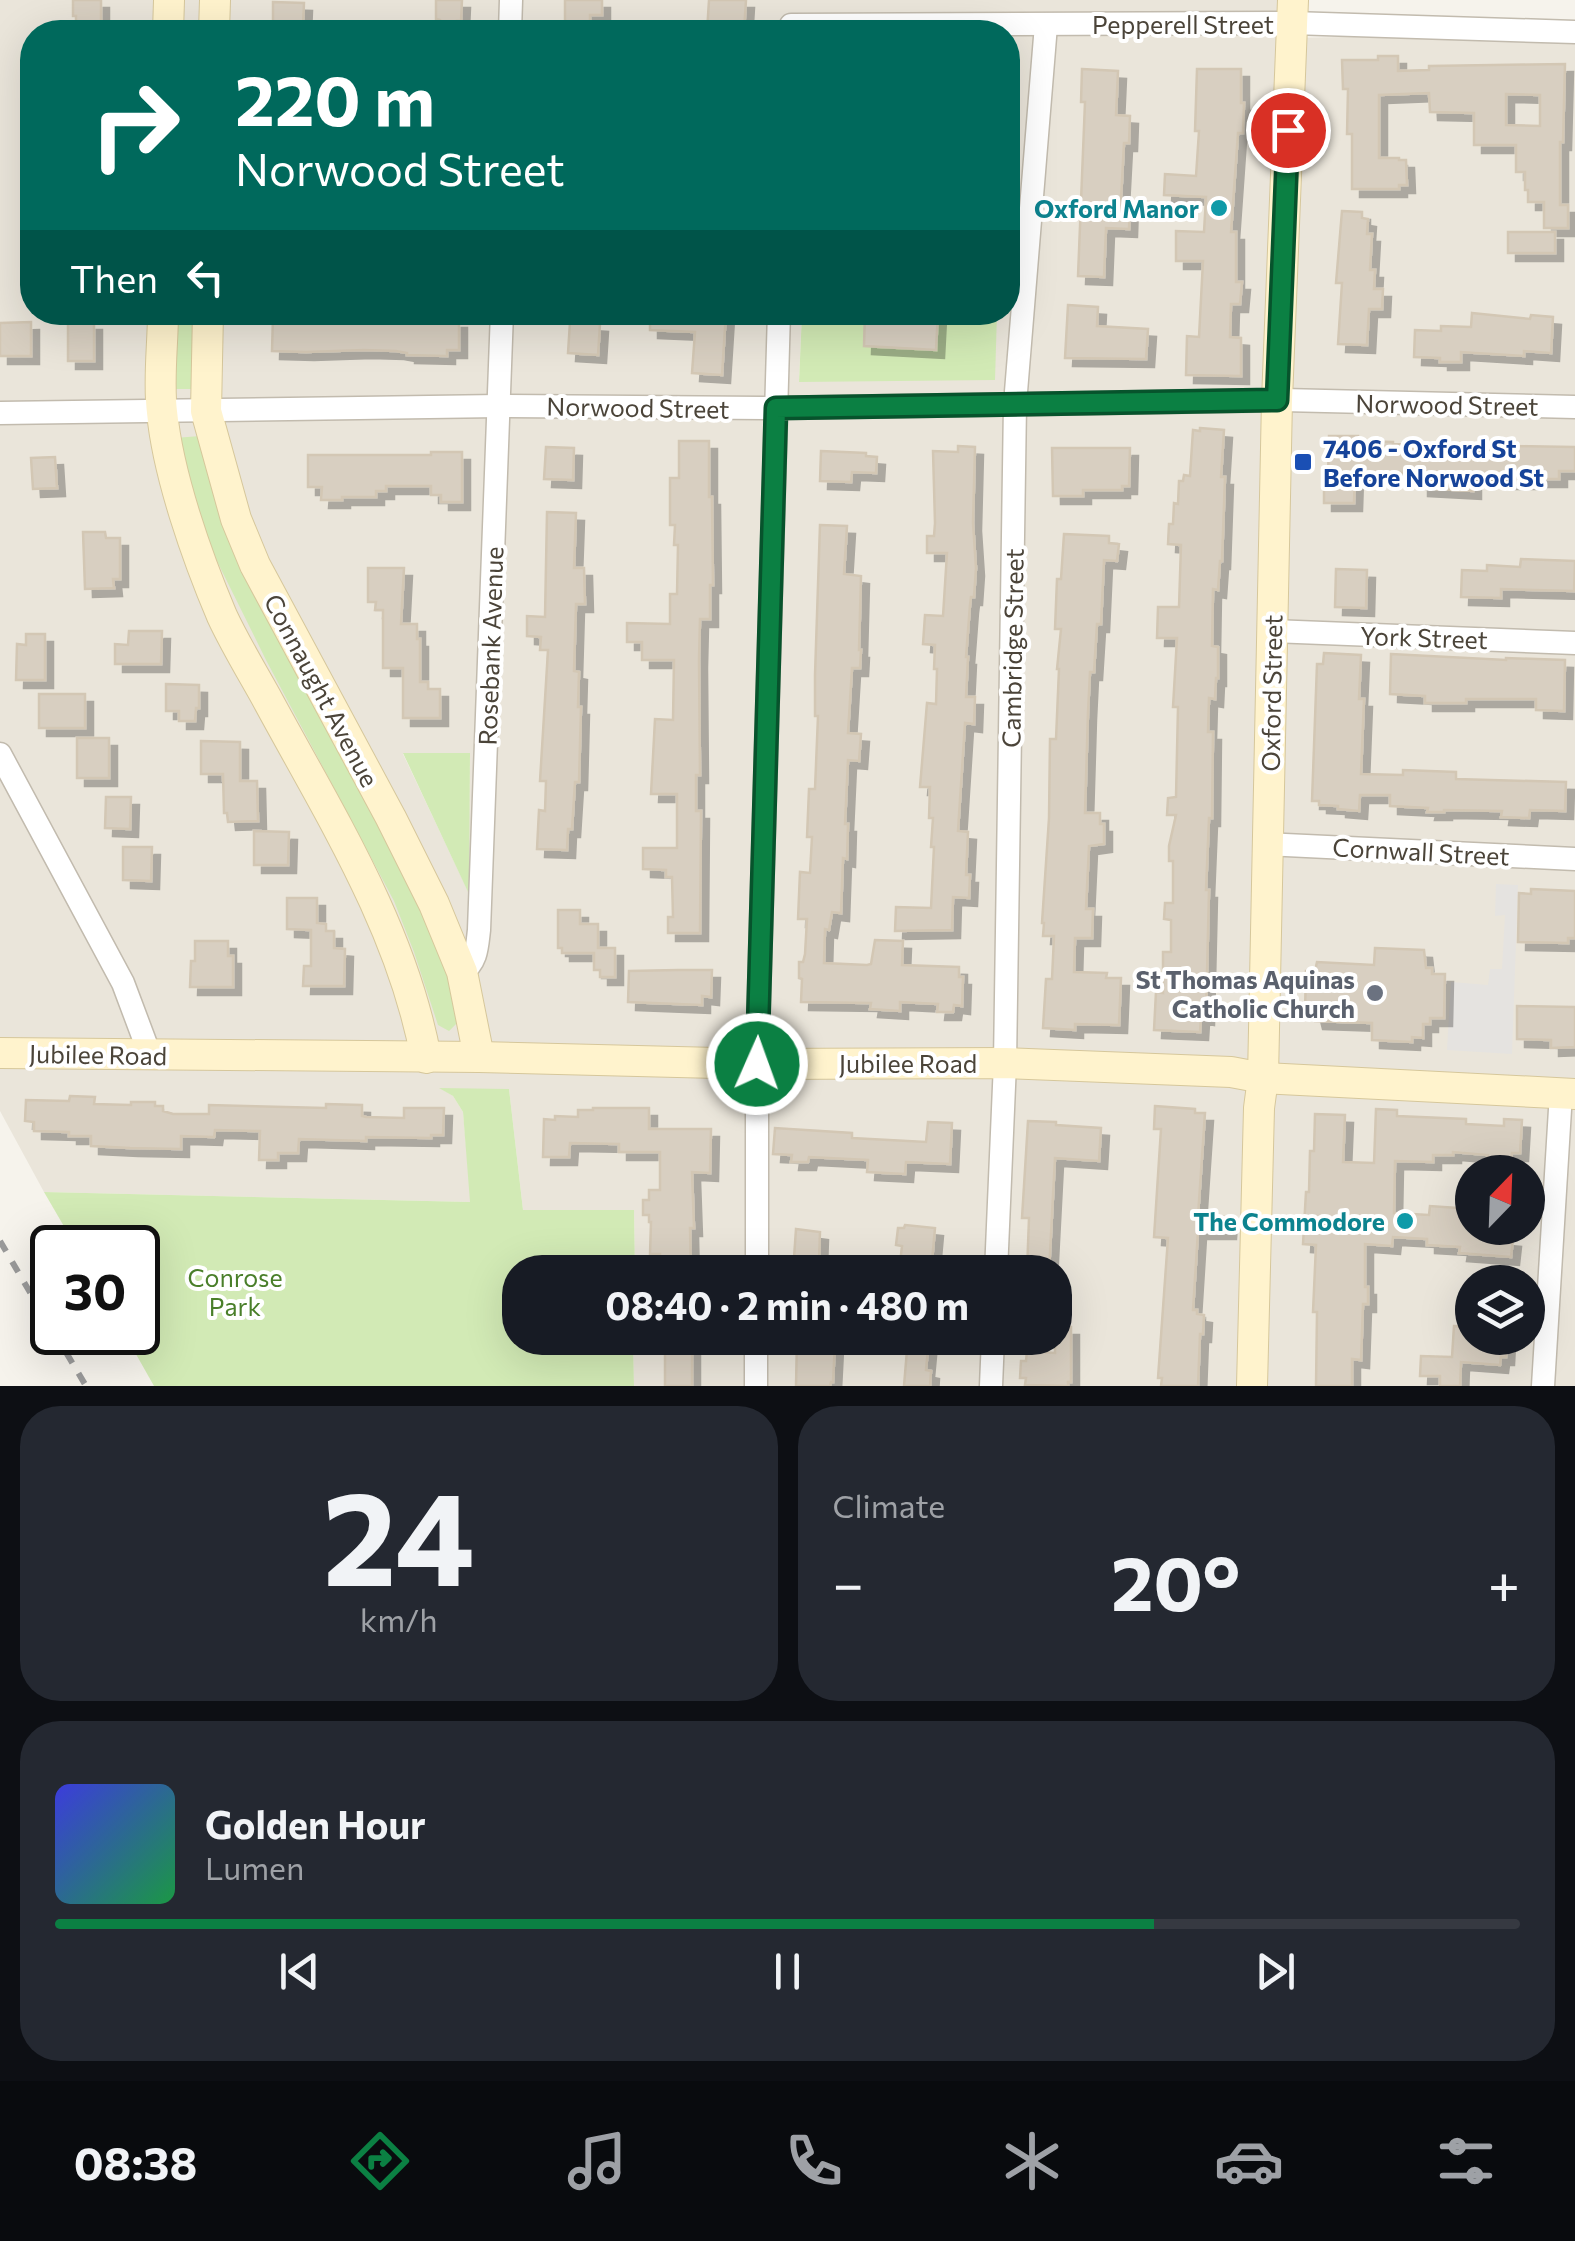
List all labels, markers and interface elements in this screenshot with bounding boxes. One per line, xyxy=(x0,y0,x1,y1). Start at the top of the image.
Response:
street label: Pepperell Street xyxy=(1092,9,1274,39)
text: 220 m xyxy=(235,55,435,140)
icon: right xyxy=(70,60,200,190)
pin xyxy=(1246,88,1331,173)
icon: arrive xyxy=(1261,103,1316,158)
text: Norwood Street xyxy=(235,140,565,195)
place label: Oxford Manor xyxy=(1034,193,1199,223)
marker: Oxford Manor xyxy=(1208,197,1230,219)
icon: left xyxy=(178,250,233,305)
text: Then xyxy=(70,254,158,301)
street label: Norwood Street xyxy=(1355,387,1539,421)
street label: Norwood Street xyxy=(546,390,730,424)
place label: 7406 - Oxford St Before Norwood St xyxy=(1323,433,1544,492)
marker: 7406 - Oxford St Before Norwood St xyxy=(1292,451,1314,473)
street label: Rosebank Avenue xyxy=(472,546,508,746)
street label: Cambridge Street xyxy=(995,548,1029,748)
street label: Connaught Avenue xyxy=(259,588,385,792)
street label: Oxford Street xyxy=(1255,614,1287,772)
street label: York Street xyxy=(1360,620,1488,654)
street label: Cornwall Street xyxy=(1332,831,1510,871)
place label: St Thomas Aquinas Catholic Church xyxy=(1135,964,1355,1023)
marker: St Thomas Aquinas Catholic Church xyxy=(1364,982,1386,1004)
position arrow xyxy=(705,1012,809,1116)
street label: Jubilee Road xyxy=(29,1038,167,1070)
street label: Jubilee Road xyxy=(839,1048,977,1078)
north arrow xyxy=(1455,1155,1545,1245)
map controls xyxy=(1455,1155,1545,1355)
place label: The Commodore xyxy=(1193,1206,1385,1236)
marker: The Commodore xyxy=(1394,1210,1416,1232)
speed limit sign: 30 xyxy=(30,1225,160,1355)
park label: Conrose Park xyxy=(187,1262,283,1321)
button: layers xyxy=(1455,1265,1545,1355)
text: 08:40 · 2 min · 480 m xyxy=(605,1281,969,1328)
text: 24 xyxy=(323,1454,475,1613)
text: Climate xyxy=(833,1485,945,1525)
text: 20° xyxy=(1111,1535,1240,1626)
text: − xyxy=(833,1548,864,1615)
text: + xyxy=(1488,1548,1520,1615)
text: km/h xyxy=(360,1599,438,1639)
text: Golden Hour xyxy=(205,1800,426,1847)
text: Lumen xyxy=(205,1847,304,1887)
icon: previous xyxy=(272,1944,327,1999)
icon: pause xyxy=(760,1944,815,1999)
icon: next xyxy=(1248,1944,1303,1999)
icon: directions xyxy=(345,2126,415,2196)
icon: music xyxy=(562,2126,632,2196)
icon: phone xyxy=(779,2126,849,2196)
icon: climate xyxy=(997,2126,1067,2196)
icon: car xyxy=(1214,2126,1284,2196)
icon: filters xyxy=(1431,2126,1501,2196)
text: 08:38 xyxy=(74,2134,197,2189)

